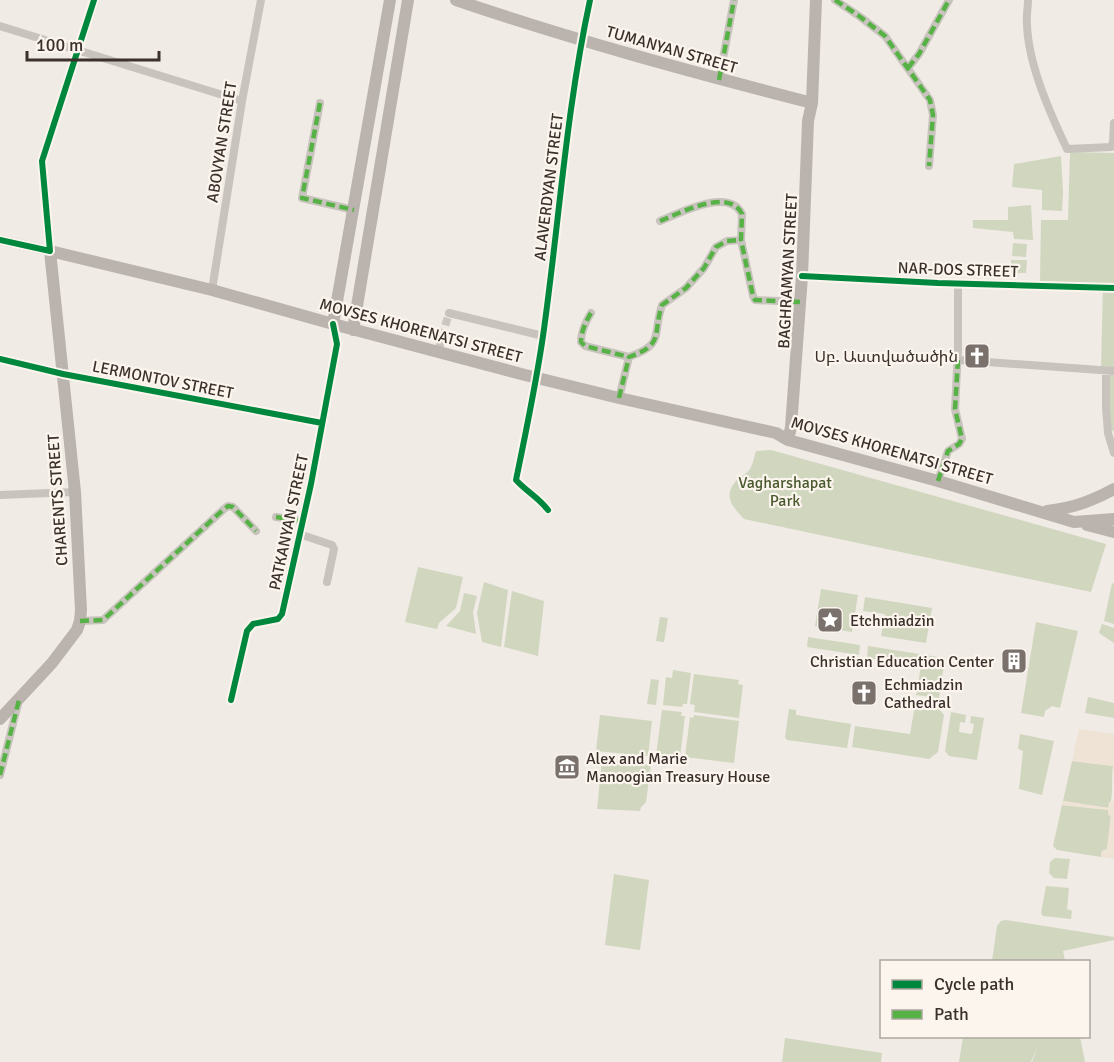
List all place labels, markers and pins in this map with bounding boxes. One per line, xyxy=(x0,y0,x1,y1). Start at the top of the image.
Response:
church icon: Սբ. Աստվածածին xyxy=(962,341,992,371)
place label: Սբ. Աստվածածին xyxy=(814,347,958,367)
place icon: Etchmiadzin xyxy=(815,605,845,635)
place label: Etchmiadzin xyxy=(850,611,934,631)
building icon: Christian Education Center xyxy=(999,646,1029,676)
place label: Christian Education Center xyxy=(810,652,994,672)
place label: Echmiadzin Cathedral xyxy=(884,675,963,713)
church icon: Echmiadzin Cathedral xyxy=(849,678,879,708)
place label: Alex and Marie Manoogian Treasury House xyxy=(586,749,770,787)
museum icon: Alex and Marie Manoogian Treasury House xyxy=(552,752,582,782)

